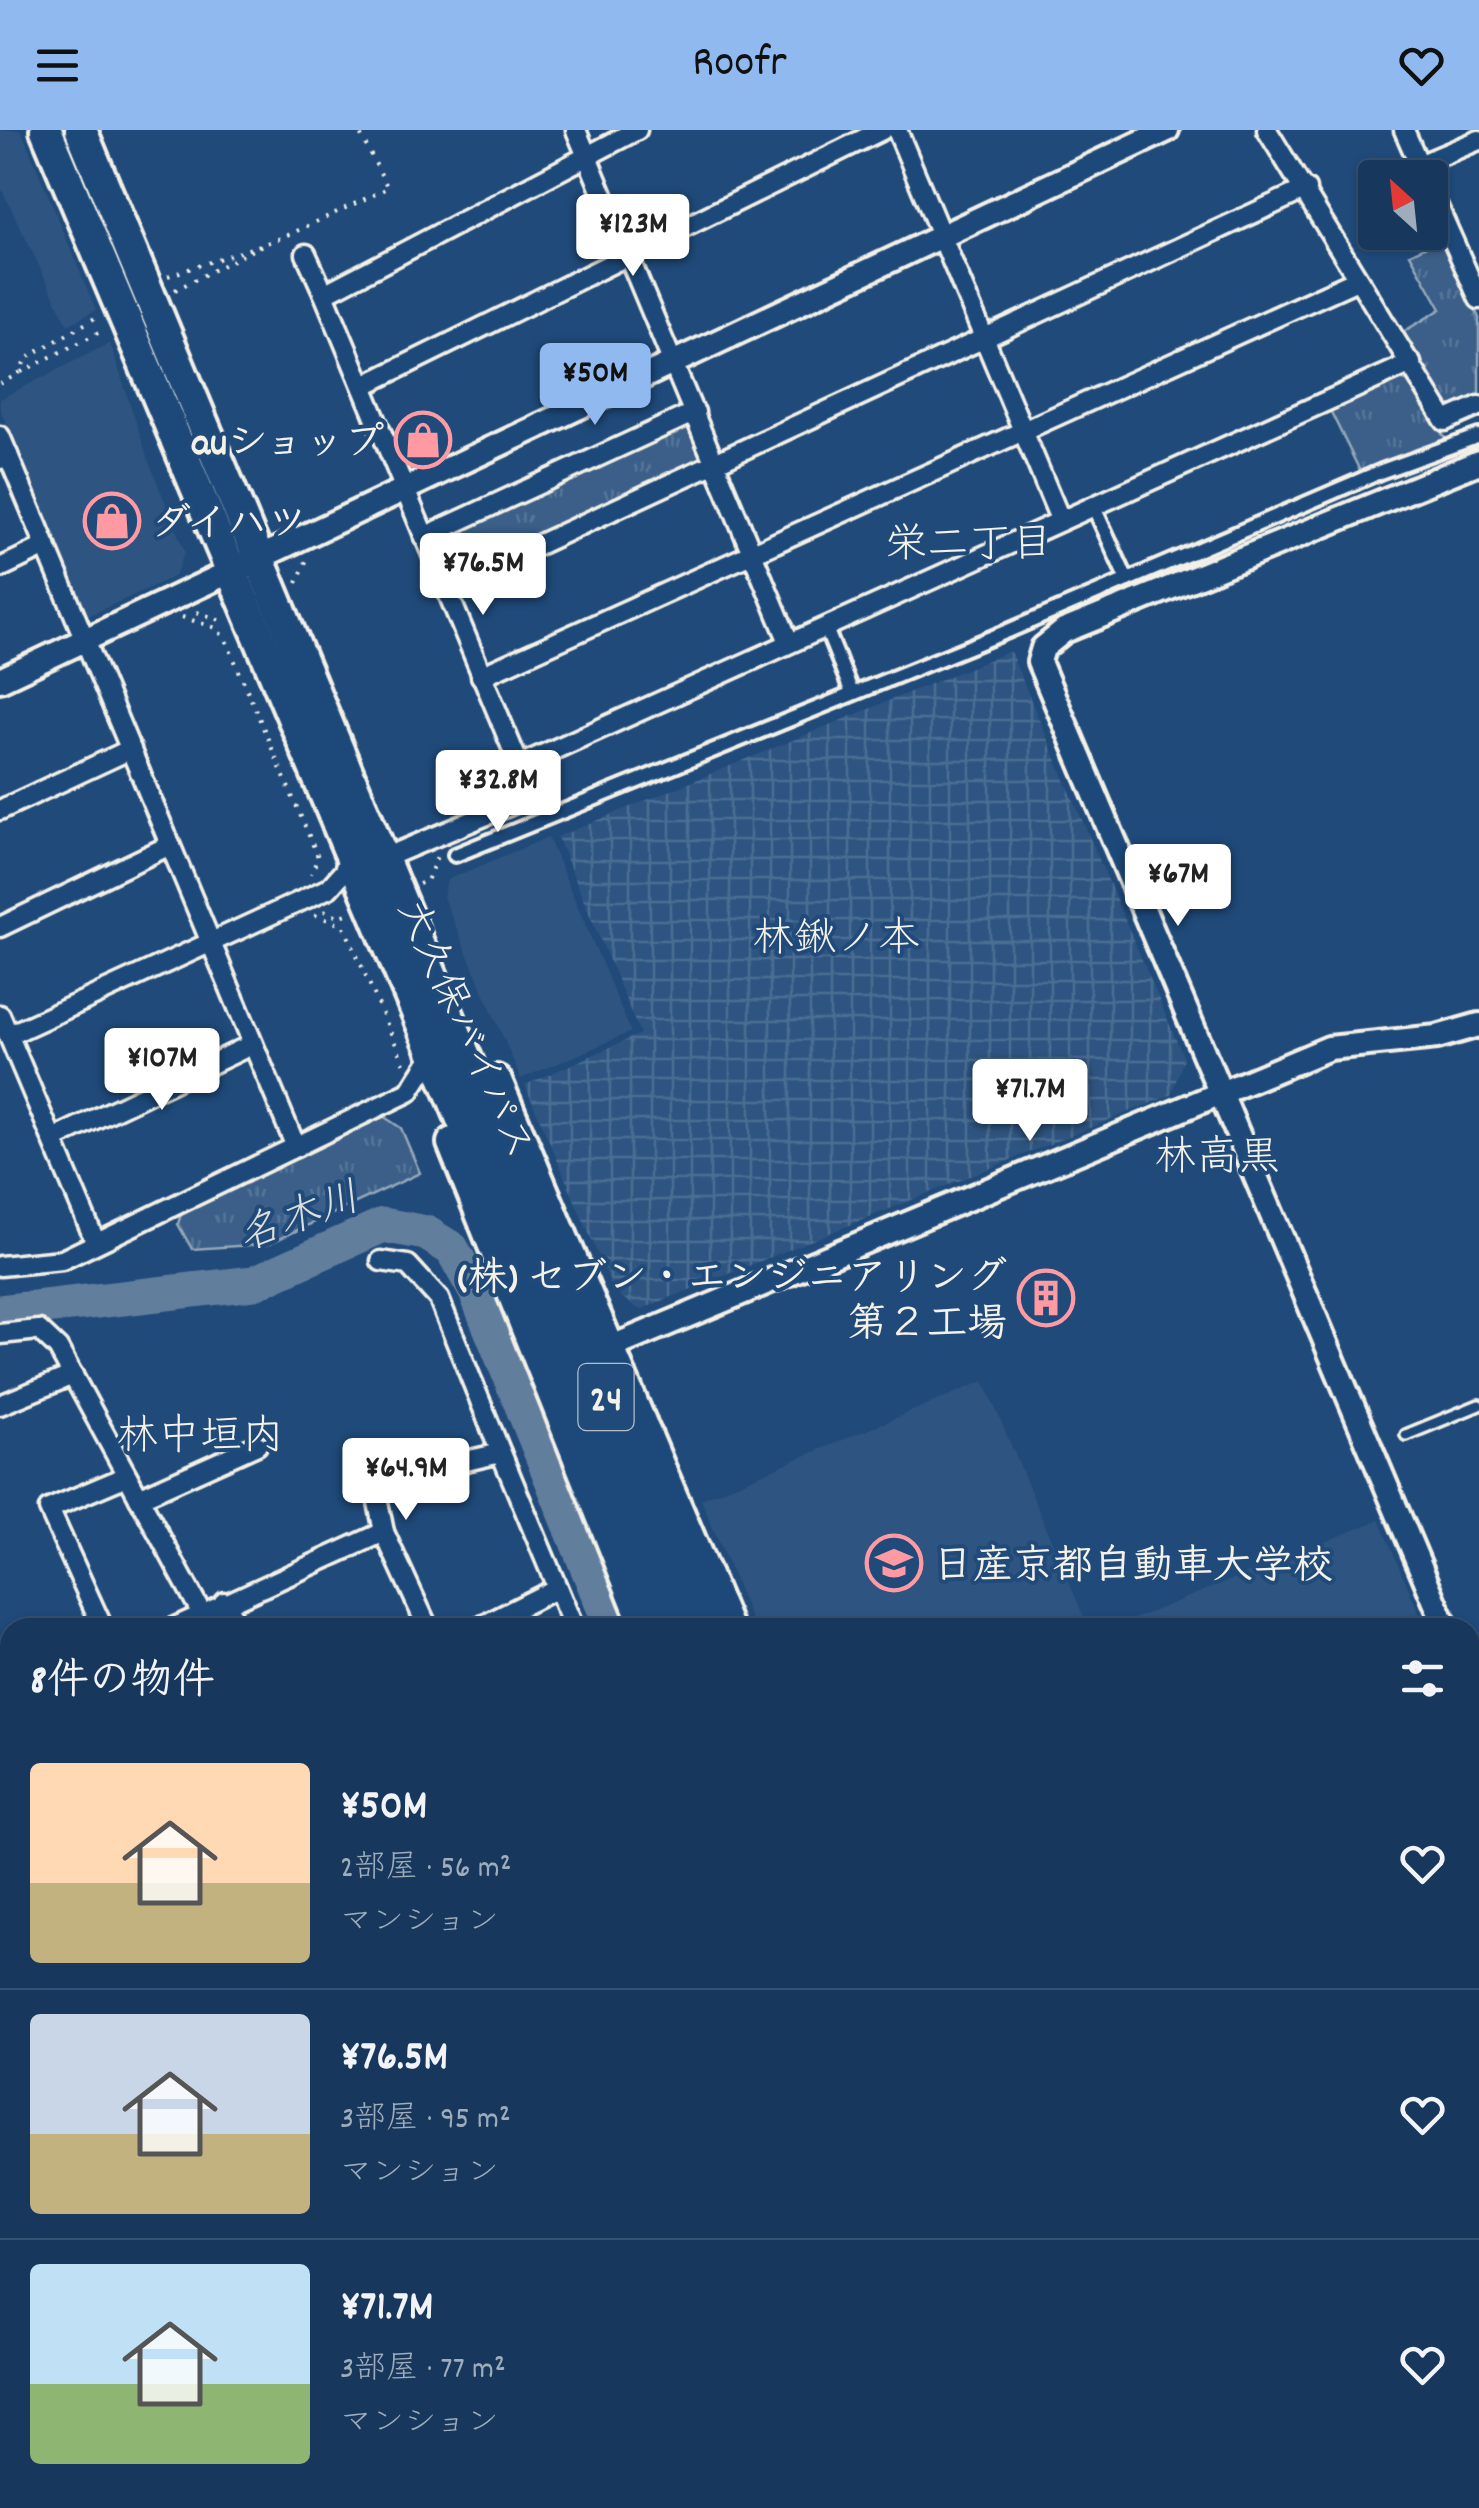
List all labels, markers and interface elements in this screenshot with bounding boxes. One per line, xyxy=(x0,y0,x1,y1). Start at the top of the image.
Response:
text: Roofr xyxy=(692,33,787,97)
icon: menu xyxy=(30,38,85,93)
icon: heart xyxy=(1394,38,1449,93)
north arrow xyxy=(1358,160,1448,250)
map controls xyxy=(1358,160,1448,250)
pin: ¥123M xyxy=(563,194,703,279)
text: ¥123M xyxy=(598,203,668,249)
pin: ¥50M xyxy=(536,343,654,428)
text: ¥50M xyxy=(562,352,628,398)
shop icon: auショップ xyxy=(393,410,453,470)
place label: auショップ xyxy=(191,418,384,475)
shop icon: ダイハツ xyxy=(82,491,142,551)
place label: ダイハツ xyxy=(151,499,307,556)
district label: 栄二丁目 xyxy=(885,518,1053,578)
pin: ¥76.5M xyxy=(402,533,564,618)
text: ¥76.5M xyxy=(442,542,524,588)
pin: ¥32.8M xyxy=(417,750,579,835)
text: ¥32.8M xyxy=(458,759,538,805)
pin: ¥67M xyxy=(1119,844,1237,929)
text: ¥67M xyxy=(1147,853,1209,899)
street label: 大久保バイパス xyxy=(379,892,545,1170)
district label: 林鍬ノ本 xyxy=(752,912,920,972)
pin: ¥107M xyxy=(92,1028,232,1113)
text: ¥107M xyxy=(127,1037,197,1083)
pin: ¥71.7M xyxy=(949,1059,1111,1144)
text: ¥71.7M xyxy=(994,1068,1066,1114)
district label: 林高黒 xyxy=(1154,1131,1280,1191)
water label: 名木川 xyxy=(231,1171,370,1270)
place label: (株) セブン・エンジニアリング 第２工場 xyxy=(458,1253,1007,1356)
building icon: (株) セブン・エンジニアリング 第２工場 xyxy=(1016,1268,1076,1328)
road number: 24 xyxy=(578,1364,634,1430)
district label: 林中垣内 xyxy=(116,1410,284,1470)
pin: ¥64.9M xyxy=(325,1438,487,1523)
text: ¥64.9M xyxy=(364,1447,448,1493)
school or university icon: 日産京都自動車大学校 xyxy=(864,1533,924,1593)
place label: 日産京都自動車大学校 xyxy=(933,1541,1333,1598)
icon: filters xyxy=(1395,1651,1450,1706)
text: 8件の物件 xyxy=(30,1654,215,1714)
text: ¥50M xyxy=(340,1779,427,1839)
icon: home xyxy=(110,1803,230,1923)
icon: heart xyxy=(1395,1836,1450,1891)
text: 2部屋 · 56 m² xyxy=(340,1847,511,1893)
text: マンション xyxy=(340,1901,499,1947)
text: ¥76.5M xyxy=(340,2030,448,2090)
icon: home xyxy=(110,2054,230,2174)
icon: heart xyxy=(1395,2087,1450,2142)
text: 3部屋 · 95 m² xyxy=(340,2098,511,2144)
text: マンション xyxy=(340,2152,499,2198)
text: ¥71.7M xyxy=(340,2280,433,2340)
icon: home xyxy=(110,2304,230,2424)
icon: heart xyxy=(1395,2337,1450,2392)
text: 3部屋 · 77 m² xyxy=(340,2348,506,2394)
text: マンション xyxy=(340,2402,499,2448)

